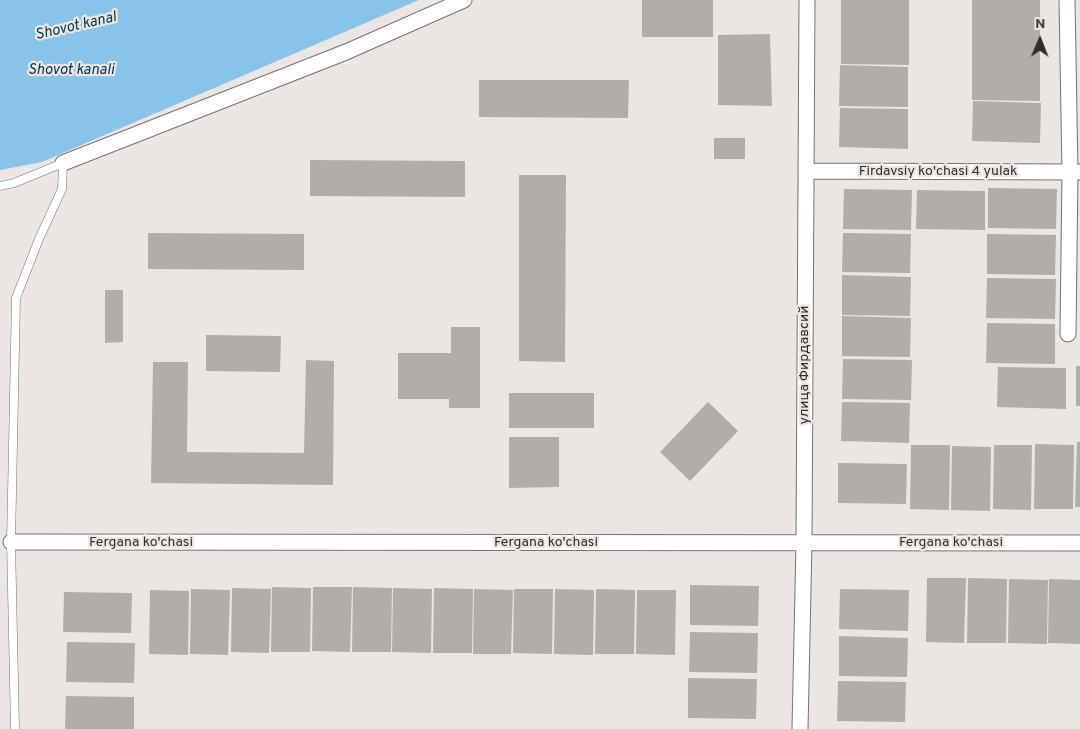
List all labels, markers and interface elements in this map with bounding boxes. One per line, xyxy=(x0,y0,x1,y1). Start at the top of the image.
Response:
water label: Shovot kanal xyxy=(34,9,118,45)
north arrow xyxy=(1015,15,1065,65)
text: N xyxy=(1035,16,1045,33)
water label: Shovot kanali xyxy=(28,62,114,80)
street label: Firdavsiy ko'chasi 4 yulak xyxy=(859,164,1017,180)
street label: улица Фирдавсий xyxy=(797,305,813,425)
street label: Fergana ko'chasi xyxy=(89,535,193,551)
street label: Fergana ko'chasi xyxy=(494,535,598,551)
street label: Fergana ko'chasi xyxy=(899,535,1003,551)

